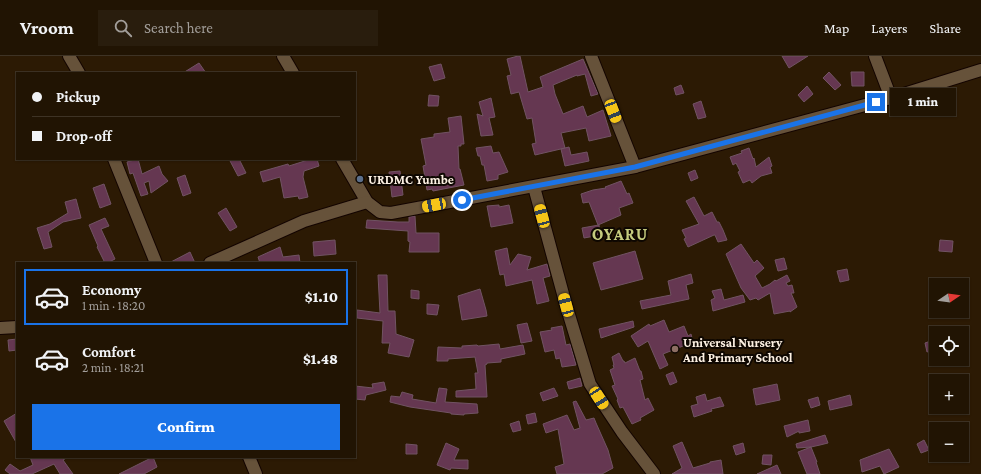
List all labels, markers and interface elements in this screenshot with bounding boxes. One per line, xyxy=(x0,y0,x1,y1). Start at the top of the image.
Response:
search box xyxy=(98,10,378,46)
text: Vroom xyxy=(20,17,74,38)
icon: search xyxy=(112,17,134,39)
text: Search here xyxy=(144,20,213,36)
text: Map xyxy=(824,20,849,36)
text: Layers xyxy=(871,20,908,36)
text: Share xyxy=(930,20,961,36)
callout: 1 min xyxy=(890,88,956,116)
text: Pickup xyxy=(56,89,100,105)
route end xyxy=(867,93,885,111)
text: 1 min xyxy=(908,94,938,109)
car xyxy=(603,98,623,124)
text: Drop-off xyxy=(56,128,112,144)
place label: URDMC Yumbe xyxy=(368,172,454,187)
marker: URDMC Yumbe xyxy=(355,174,365,184)
route start xyxy=(453,191,471,209)
car xyxy=(421,197,447,213)
car xyxy=(533,203,551,229)
district label: OYARU xyxy=(592,225,648,244)
north arrow xyxy=(929,278,969,318)
map controls xyxy=(929,278,969,462)
icon: car xyxy=(34,279,70,315)
text: Economy xyxy=(82,282,141,298)
text: $1.10 xyxy=(305,289,338,305)
car xyxy=(557,292,575,318)
text: 1 min · 18:20 xyxy=(82,298,145,313)
button: locate xyxy=(929,326,969,366)
place label: Universal Nursery And Primary School xyxy=(682,335,793,365)
icon: car xyxy=(34,341,70,377)
text: Comfort xyxy=(82,344,136,360)
marker: Universal Nursery And Primary School xyxy=(670,344,680,354)
text: $1.48 xyxy=(303,351,338,367)
text: 2 min · 18:21 xyxy=(82,360,144,375)
button: + xyxy=(929,374,969,414)
car xyxy=(587,385,611,411)
button: Confirm xyxy=(32,404,340,450)
button: − xyxy=(929,422,969,462)

